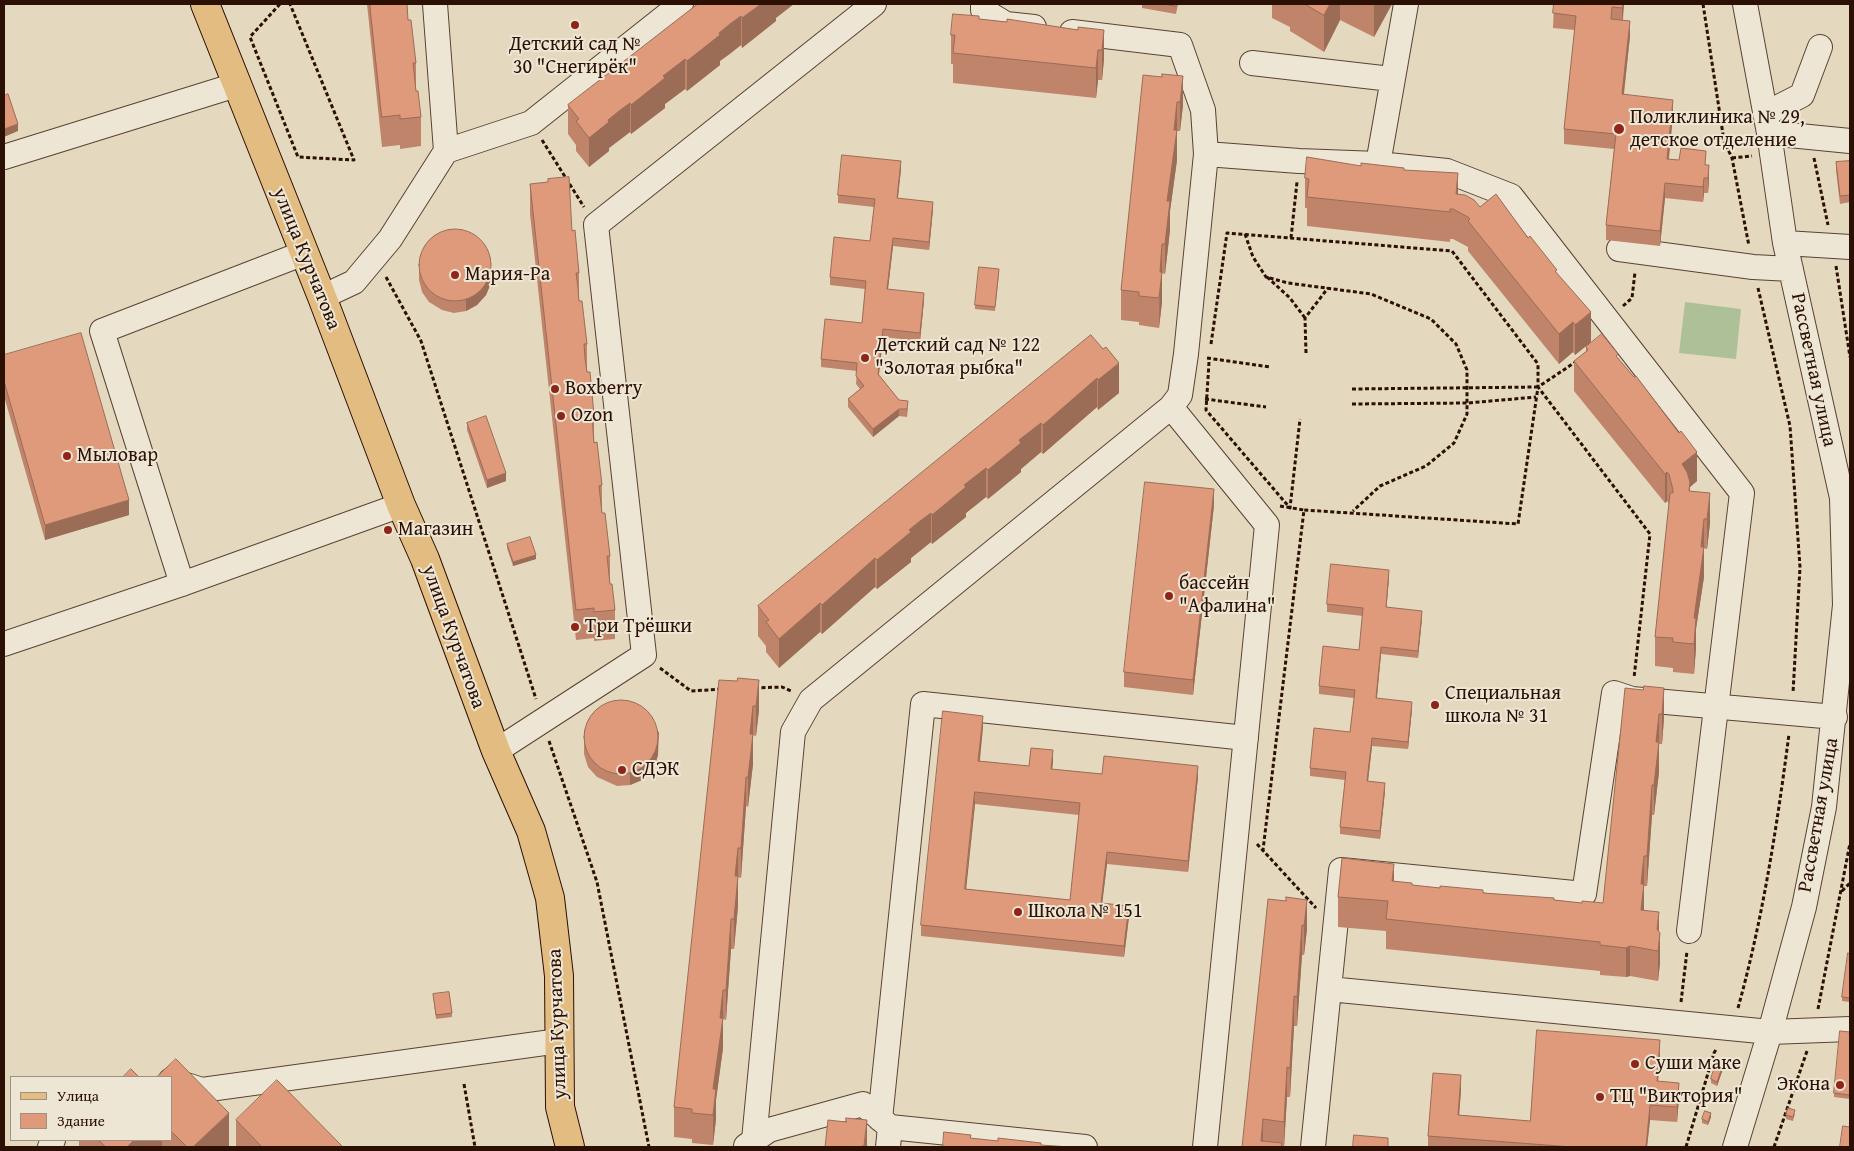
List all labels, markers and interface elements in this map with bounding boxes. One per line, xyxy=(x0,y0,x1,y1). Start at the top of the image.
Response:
marker: Детский сад № 30 "Снегирёк" xyxy=(569,19,581,31)
place label: Детский сад № 30 "Снегирёк" xyxy=(509,33,641,80)
place label: Поликлиника № 29, детское отделение xyxy=(1630,106,1805,153)
marker: Поликлиника № 29, детское отделение xyxy=(1612,122,1626,136)
street label: улица Курчатова xyxy=(267,184,345,334)
place label: Мария-Ра xyxy=(465,263,550,287)
marker: Мария-Ра xyxy=(449,269,461,281)
street label: Рассветная улица xyxy=(1785,291,1841,449)
place label: Детский сад № 122 "Золотая рыбка" xyxy=(875,334,1040,381)
marker: Детский сад № 122 "Золотая рыбка" xyxy=(859,352,871,364)
place label: Boxberry xyxy=(565,377,643,401)
marker: Boxberry xyxy=(549,383,561,395)
place label: Ozon xyxy=(571,404,613,428)
marker: Ozon xyxy=(555,410,567,422)
place label: Мыловар xyxy=(77,444,158,468)
marker: Мыловар xyxy=(61,450,73,462)
place label: Магазин xyxy=(398,518,473,542)
marker: Магазин xyxy=(382,524,394,536)
street label: улица Курчатова xyxy=(416,562,490,712)
place label: бассейн "Афалина" xyxy=(1179,572,1276,619)
marker: бассейн "Афалина" xyxy=(1163,590,1175,602)
place label: Три Трёшки xyxy=(585,615,692,639)
marker: Три Трёшки xyxy=(569,621,581,633)
place label: Специальная школа № 31 xyxy=(1445,682,1561,729)
marker: Специальная школа № 31 xyxy=(1429,699,1441,711)
street label: Рассветная улица xyxy=(1794,736,1844,894)
place label: СДЭК xyxy=(632,758,679,782)
marker: СДЭК xyxy=(616,764,628,776)
place label: Школа № 151 xyxy=(1028,900,1143,924)
marker: Школа № 151 xyxy=(1012,906,1024,918)
street label: улица Курчатова xyxy=(543,948,573,1100)
place label: Суши маке xyxy=(1645,1052,1741,1076)
marker: Суши маке xyxy=(1629,1058,1641,1070)
place label: Экона xyxy=(1777,1073,1830,1097)
legend xyxy=(10,1076,172,1141)
marker: Экона xyxy=(1834,1079,1846,1091)
text: Улица xyxy=(57,1085,99,1106)
place label: ТЦ "Виктория" xyxy=(1610,1085,1742,1109)
marker: ТЦ "Виктория" xyxy=(1594,1091,1606,1103)
text: Здание xyxy=(57,1110,105,1131)

